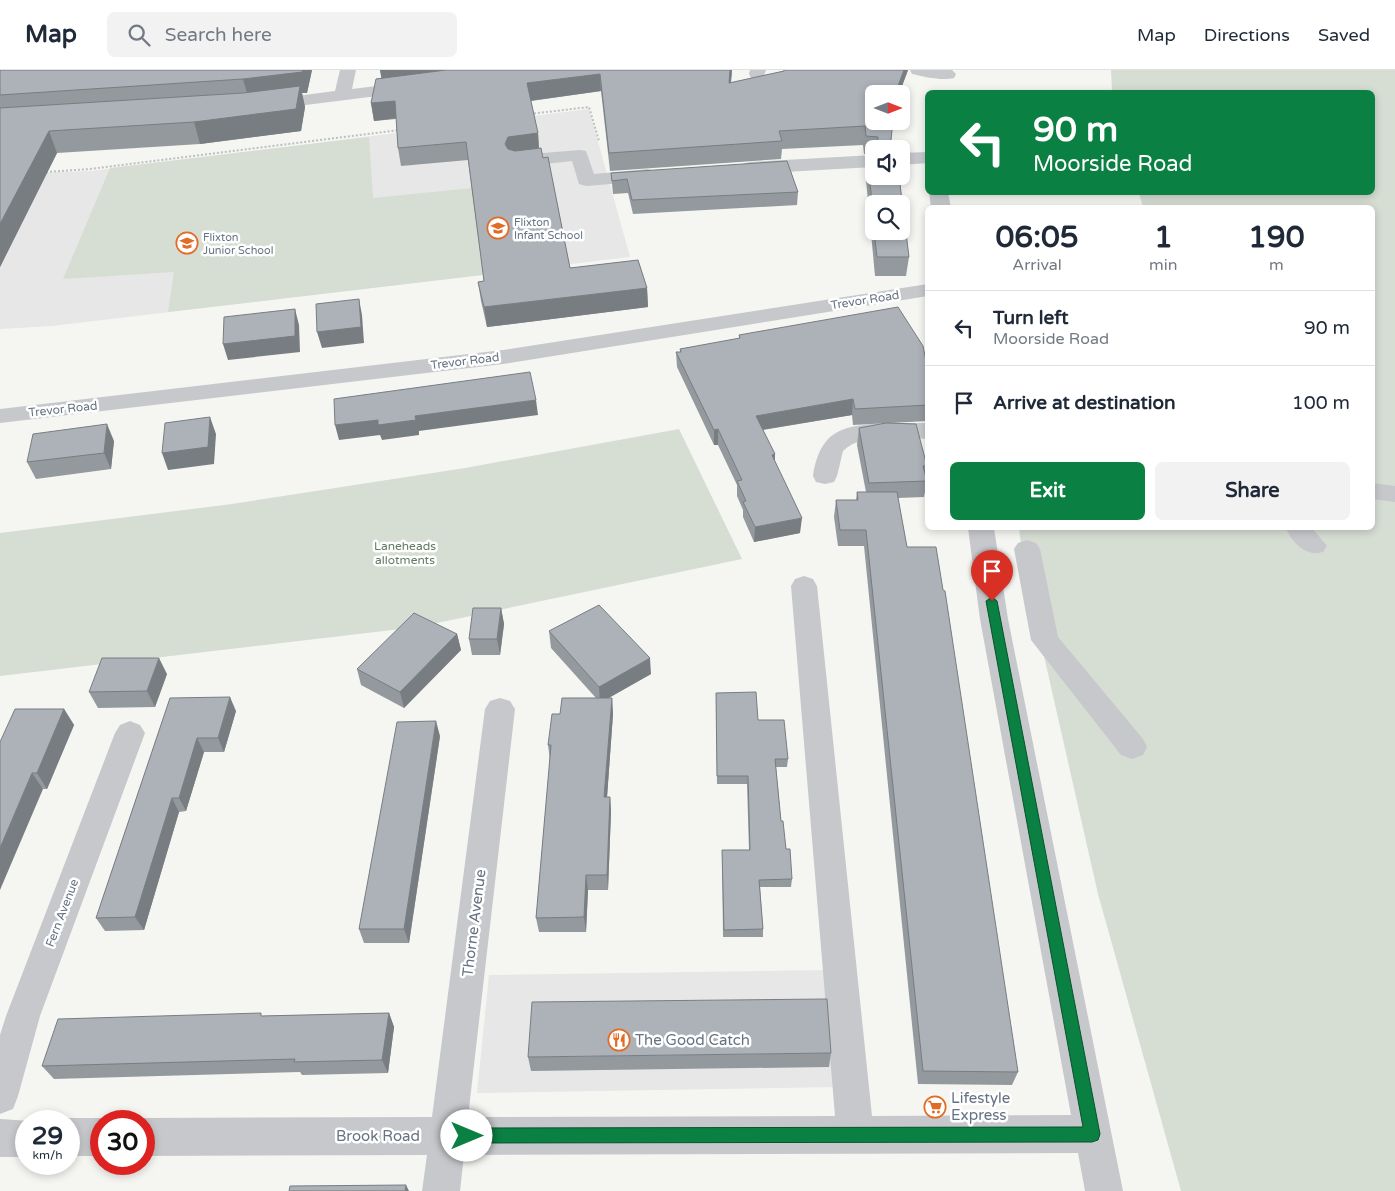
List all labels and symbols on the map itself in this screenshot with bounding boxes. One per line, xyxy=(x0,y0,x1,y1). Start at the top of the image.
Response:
north arrow xyxy=(865,85,910,130)
school or university icon: Flixton Infant School xyxy=(486,216,510,240)
place label: Flixton Infant School xyxy=(514,216,583,242)
school or university icon: Flixton Junior School xyxy=(175,231,199,255)
place label: Flixton Junior School xyxy=(203,231,273,257)
street label: Trevor Road xyxy=(830,288,900,312)
street label: Trevor Road xyxy=(430,350,500,372)
street label: Trevor Road xyxy=(28,398,98,420)
park label: Laneheads allotments xyxy=(374,539,436,567)
pin xyxy=(971,550,1013,601)
street label: Thorne Avenue xyxy=(458,868,490,978)
street label: Fern Avenue xyxy=(43,877,81,949)
restaurant icon: The Good Catch xyxy=(607,1028,631,1052)
place label: The Good Catch xyxy=(635,1031,750,1049)
place label: Lifestyle Express xyxy=(951,1089,1010,1124)
supermarket icon: Lifestyle Express xyxy=(923,1095,947,1119)
position arrow xyxy=(440,1109,492,1161)
speed limit sign: 30 xyxy=(90,1110,155,1175)
street label: Brook Road xyxy=(336,1127,420,1145)

